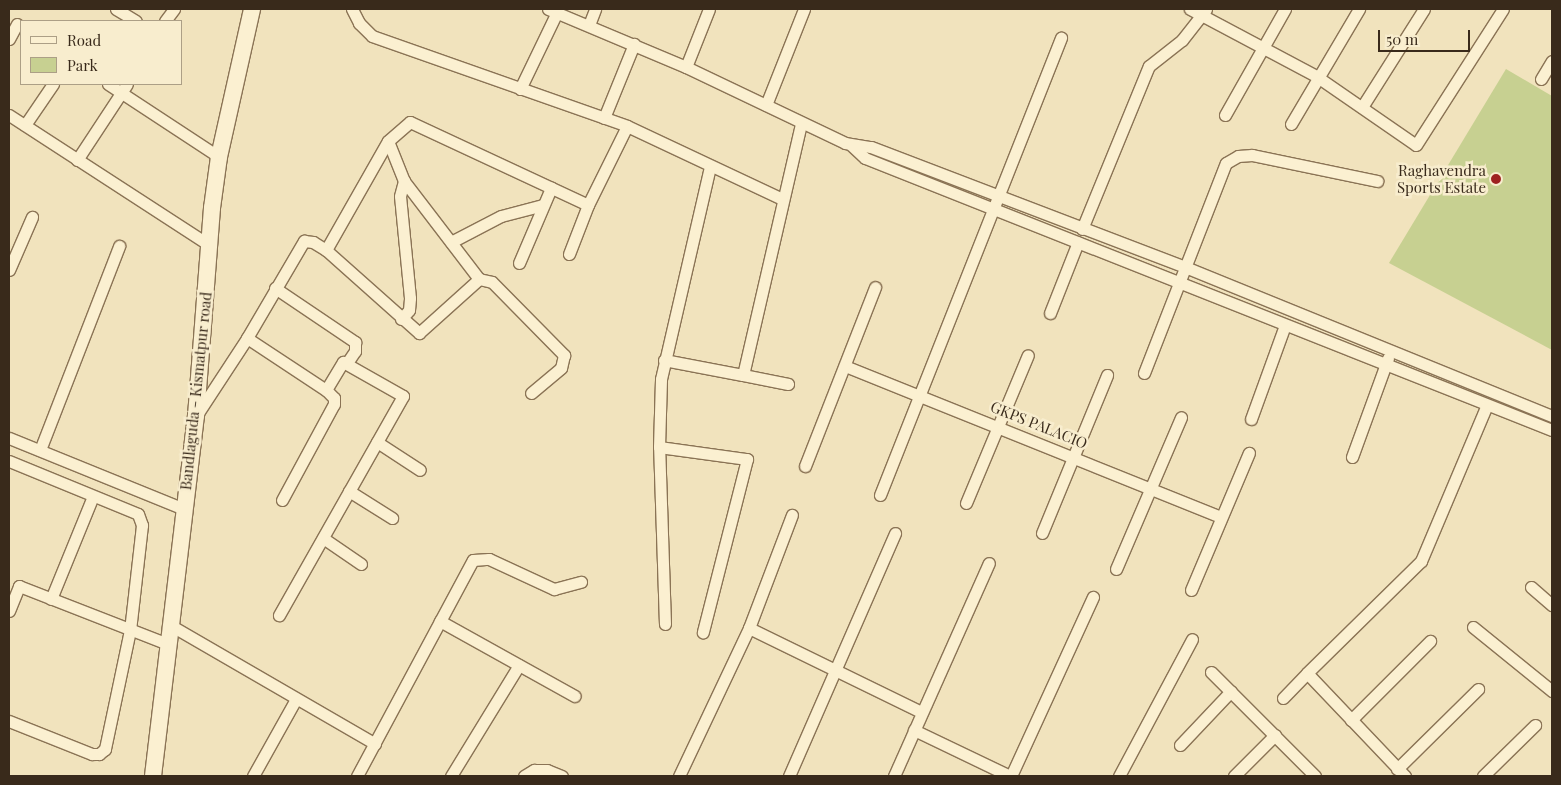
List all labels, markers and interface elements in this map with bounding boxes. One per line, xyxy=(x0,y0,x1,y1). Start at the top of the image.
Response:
legend xyxy=(20,20,182,85)
scale bar xyxy=(1381,20,1474,52)
text: 50 m xyxy=(1386,29,1418,49)
text: Road xyxy=(67,30,101,50)
text: Park xyxy=(67,55,98,75)
place label: Raghavendra Sports Estate xyxy=(1397,161,1486,196)
marker: Raghavendra Sports Estate xyxy=(1490,173,1502,185)
street label: Bandlaguda - Kismatpur road xyxy=(177,291,215,491)
street label: GKPS PALACIO xyxy=(988,397,1090,453)

